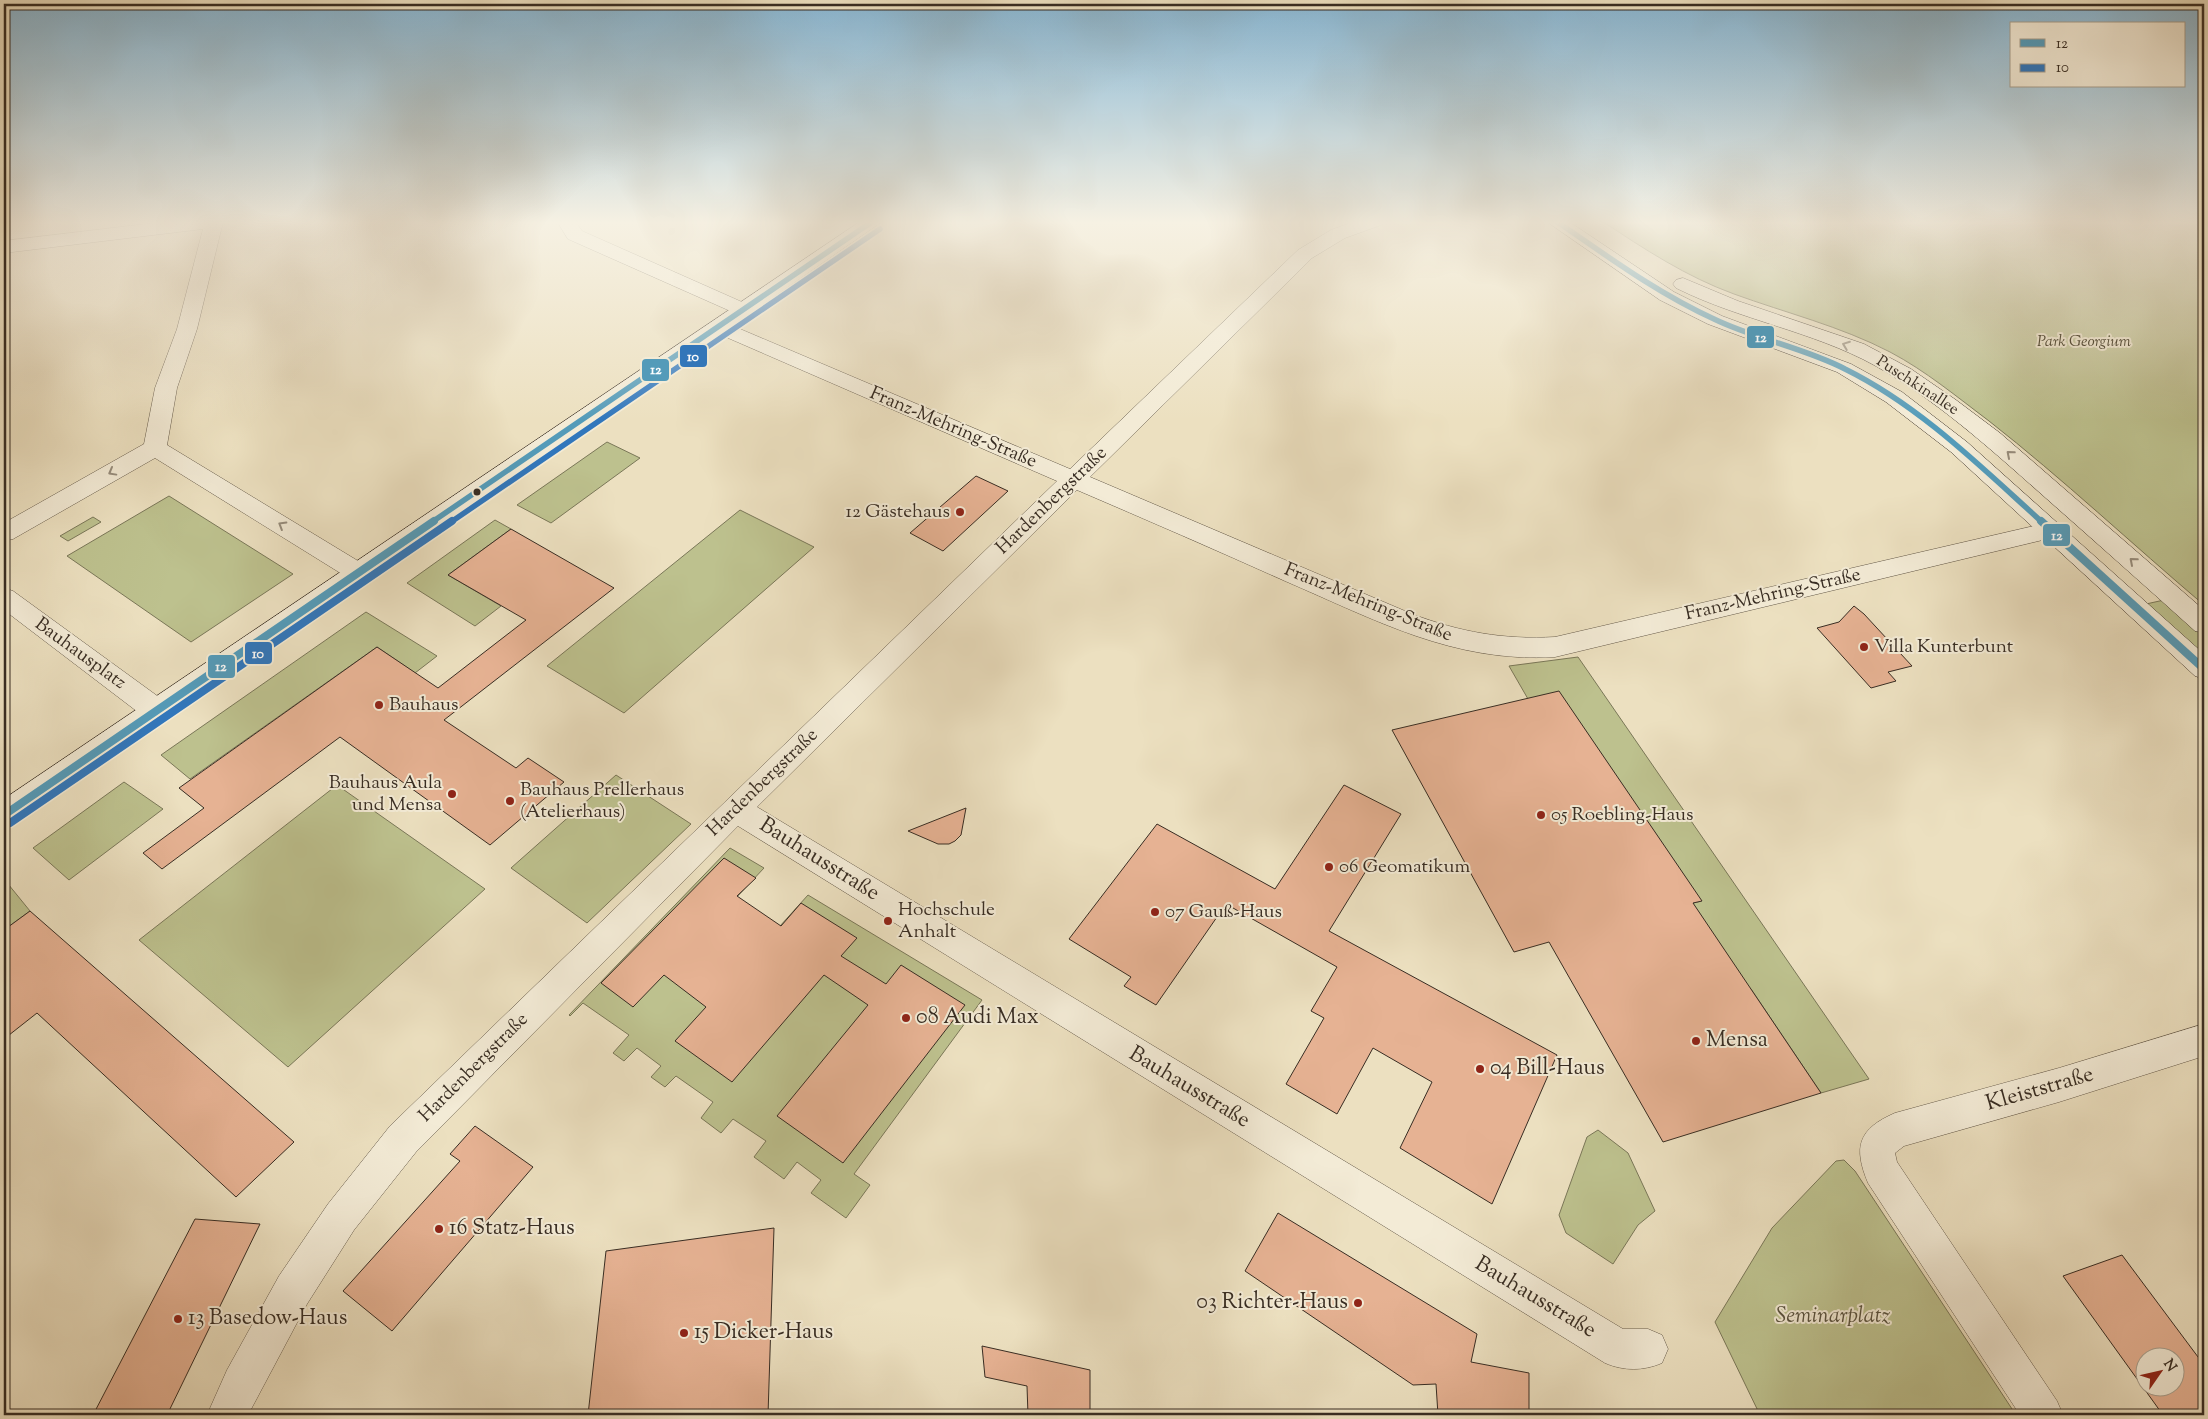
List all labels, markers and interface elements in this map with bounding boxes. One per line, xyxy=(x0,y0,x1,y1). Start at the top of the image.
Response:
legend xyxy=(2010,22,2186,88)
text: 12 xyxy=(2056,34,2068,55)
text: 10 xyxy=(2056,58,2069,79)
line badge: 12 xyxy=(1746,325,1775,349)
text: 12 xyxy=(1755,329,1767,349)
park label: Park Georgium xyxy=(2037,331,2131,354)
one-way arrow xyxy=(1843,341,1851,351)
line badge: 10 xyxy=(679,344,708,368)
text: 10 xyxy=(687,348,700,368)
street label: Puschkinallee xyxy=(1871,351,1963,421)
line badge: 12 xyxy=(641,358,670,382)
text: 12 xyxy=(650,361,662,381)
street label: Franz-Mehring-Straße xyxy=(865,381,1041,476)
street label: Hardenbergstraße xyxy=(990,441,1114,561)
one-way arrow xyxy=(2007,451,2016,460)
one-way arrow xyxy=(109,466,118,476)
unlabelled marker xyxy=(472,487,482,497)
place label: 12 Gästehaus xyxy=(846,499,950,526)
marker: 12 Gästehaus xyxy=(954,506,966,518)
one-way arrow xyxy=(279,522,288,532)
line badge: 12 xyxy=(2042,523,2071,547)
text: 12 xyxy=(2051,527,2063,547)
street label: Franz-Mehring-Straße xyxy=(1280,557,1456,649)
one-way arrow xyxy=(2129,558,2138,567)
street label: Franz-Mehring-Straße xyxy=(1683,562,1864,628)
street label: Bauhausplatz xyxy=(29,611,131,697)
place label: Villa Kunterbunt xyxy=(1874,634,2014,661)
line badge: 10 xyxy=(244,641,273,665)
marker: Villa Kunterbunt xyxy=(1858,641,1870,653)
text: 10 xyxy=(252,645,265,665)
line badge: 12 xyxy=(207,654,236,679)
text: 12 xyxy=(215,658,227,678)
place label: Bauhaus xyxy=(389,692,458,719)
marker: Bauhaus xyxy=(373,699,385,711)
street label: Hardenbergstraße xyxy=(701,723,825,843)
place label: Bauhaus Aula und Mensa xyxy=(329,770,442,819)
place label: Bauhaus Prellerhaus (Atelierhaus) xyxy=(520,777,684,826)
marker: Bauhaus Aula und Mensa xyxy=(446,788,458,800)
marker: Bauhaus Prellerhaus (Atelierhaus) xyxy=(504,795,516,807)
place label: 05 Roebling-Haus xyxy=(1551,802,1693,829)
marker: 05 Roebling-Haus xyxy=(1535,809,1547,821)
street label: Bauhausstraße xyxy=(752,810,886,910)
place label: 06 Geomatikum xyxy=(1339,854,1470,881)
marker: 06 Geomatikum xyxy=(1323,861,1335,873)
place label: Hochschule Anhalt xyxy=(898,897,995,946)
place label: 07 Gauß-Haus xyxy=(1165,899,1282,926)
marker: 07 Gauß-Haus xyxy=(1149,906,1161,918)
marker: Hochschule Anhalt xyxy=(882,915,894,927)
place label: 08 Audi Max xyxy=(916,1002,1039,1034)
street label: Hardenbergstraße xyxy=(413,1007,535,1129)
marker: 08 Audi Max xyxy=(900,1012,912,1024)
place label: Mensa xyxy=(1706,1025,1768,1057)
marker: Mensa xyxy=(1690,1035,1702,1047)
street label: Bauhausstraße xyxy=(1122,1039,1256,1137)
place label: 04 Bill-Haus xyxy=(1490,1053,1605,1085)
street label: Kleiststraße xyxy=(1982,1059,2098,1121)
marker: 04 Bill-Haus xyxy=(1474,1063,1486,1075)
place label: 16 Statz-Haus xyxy=(449,1213,575,1245)
marker: 16 Statz-Haus xyxy=(433,1223,445,1235)
street label: Bauhausstraße xyxy=(1468,1249,1602,1347)
place label: 03 Richter-Haus xyxy=(1196,1287,1348,1319)
marker: 03 Richter-Haus xyxy=(1352,1297,1364,1309)
park label: Seminarplatz xyxy=(1776,1301,1890,1333)
place label: 13 Basedow-Haus xyxy=(188,1303,347,1335)
marker: 13 Basedow-Haus xyxy=(172,1313,184,1325)
place label: 15 Dicker-Haus xyxy=(694,1317,833,1349)
marker: 15 Dicker-Haus xyxy=(678,1327,690,1339)
north arrow xyxy=(2136,1346,2186,1396)
text: N xyxy=(2158,1356,2181,1376)

